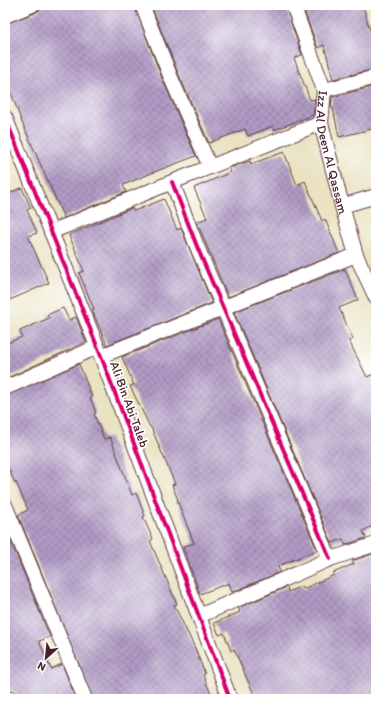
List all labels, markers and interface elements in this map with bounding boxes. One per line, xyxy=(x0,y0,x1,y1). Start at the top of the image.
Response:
street label: Izz Al Deen Al Qassam xyxy=(313,90,351,216)
street label: Ali Bin Abi Taleb xyxy=(107,359,152,450)
north arrow xyxy=(26,638,66,678)
text: N xyxy=(35,659,48,674)

